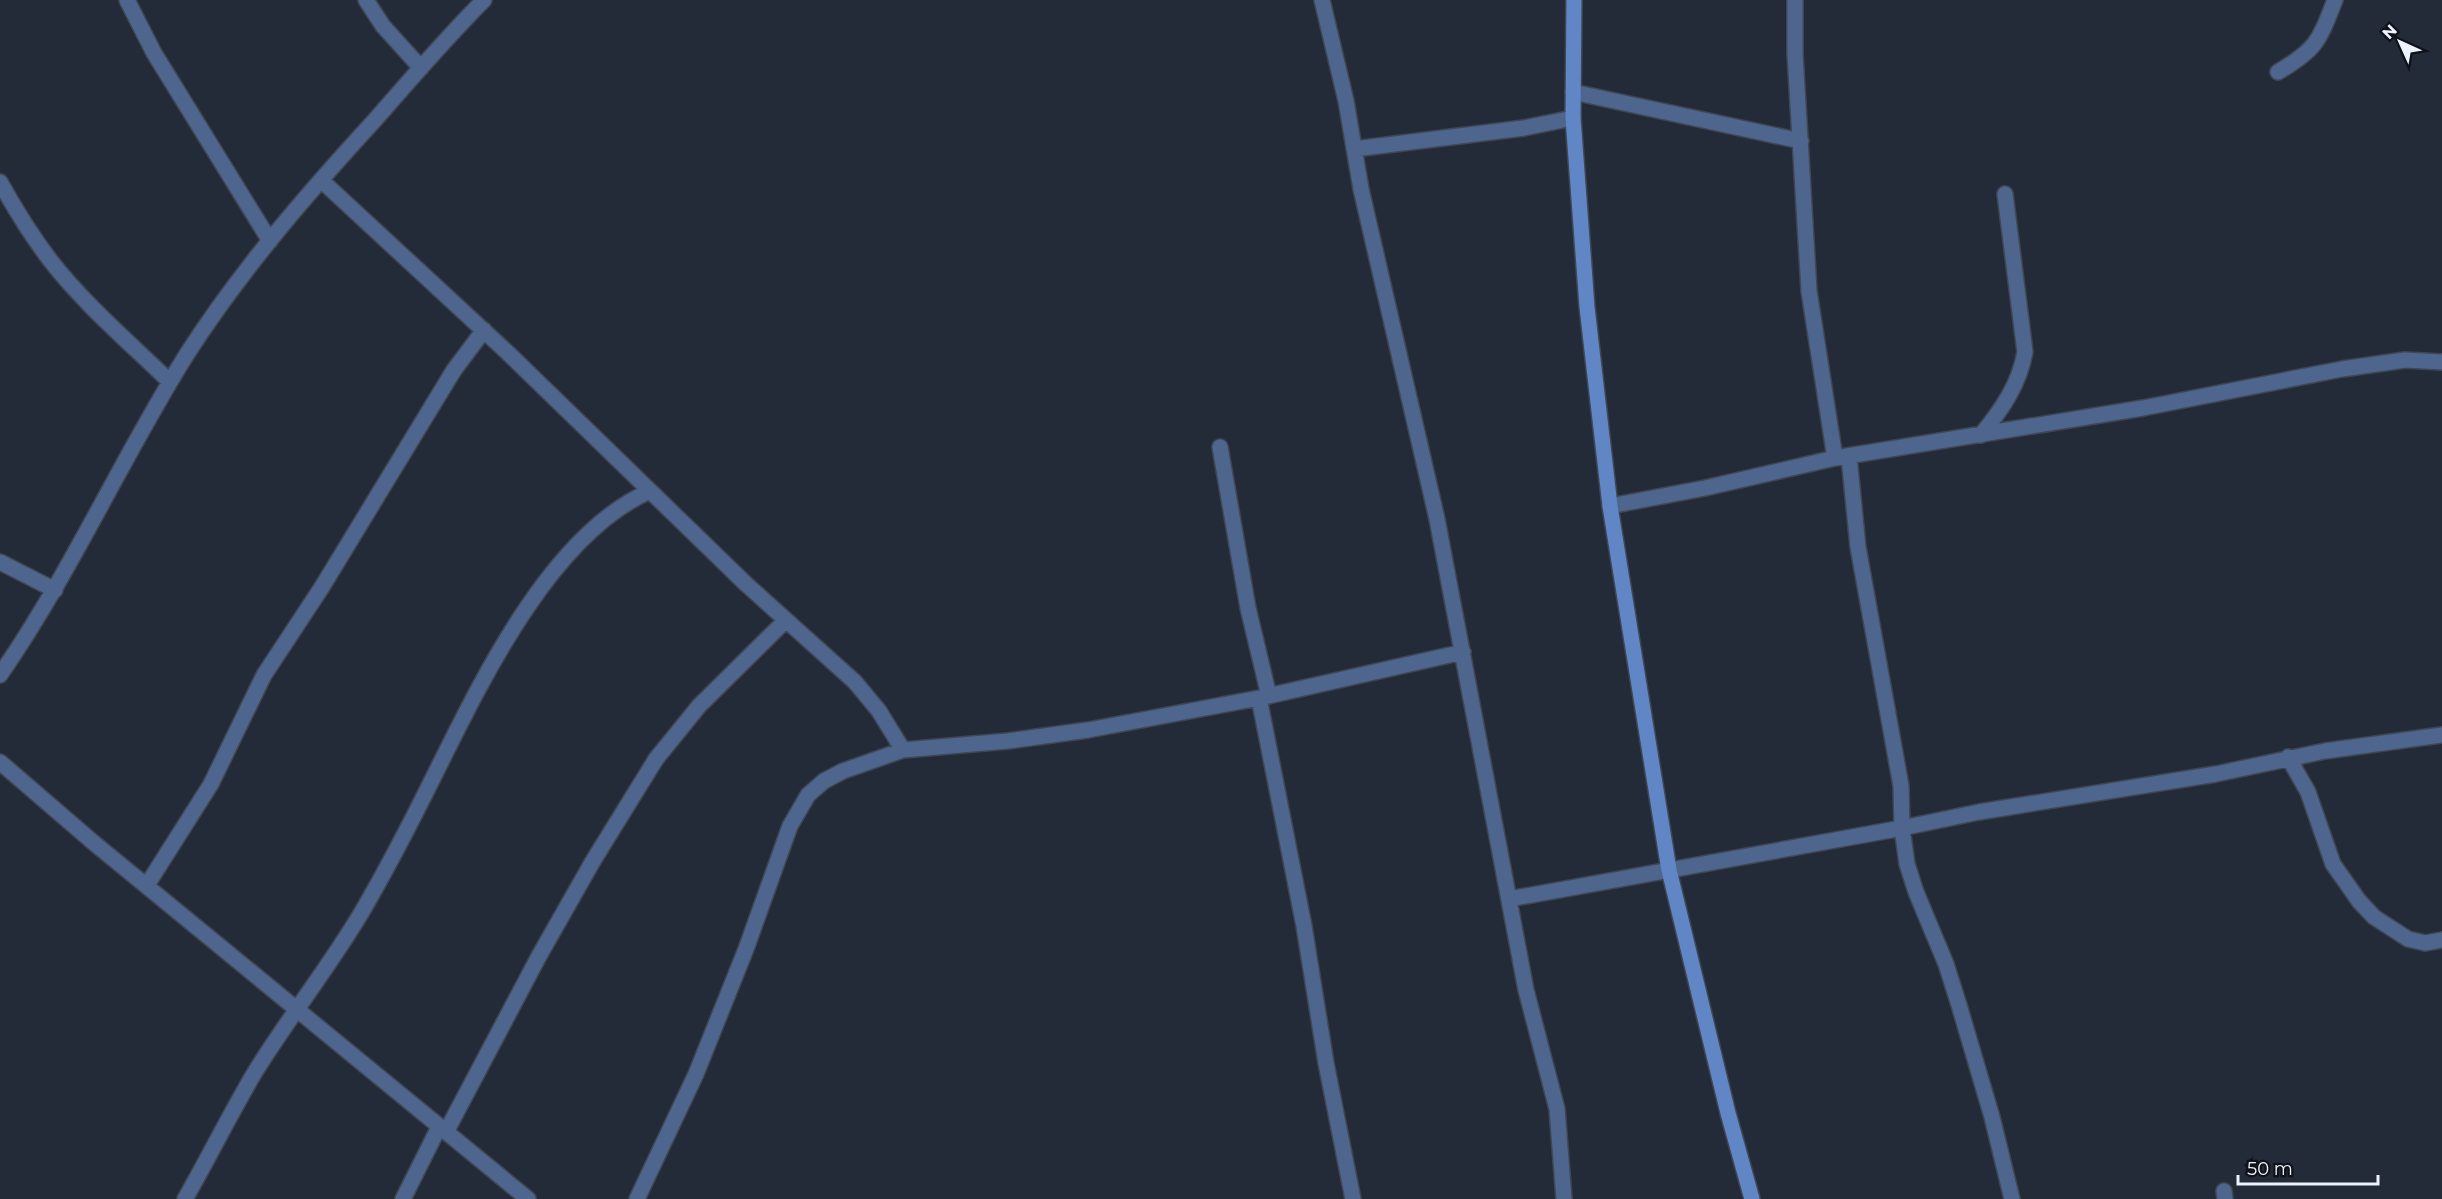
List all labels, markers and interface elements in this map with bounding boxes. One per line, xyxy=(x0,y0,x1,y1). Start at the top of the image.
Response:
north arrow xyxy=(2370,12,2430,72)
text: N xyxy=(2378,20,2401,43)
scale bar xyxy=(2238,1148,2378,1186)
text: 50 m xyxy=(2247,1158,2293,1180)

